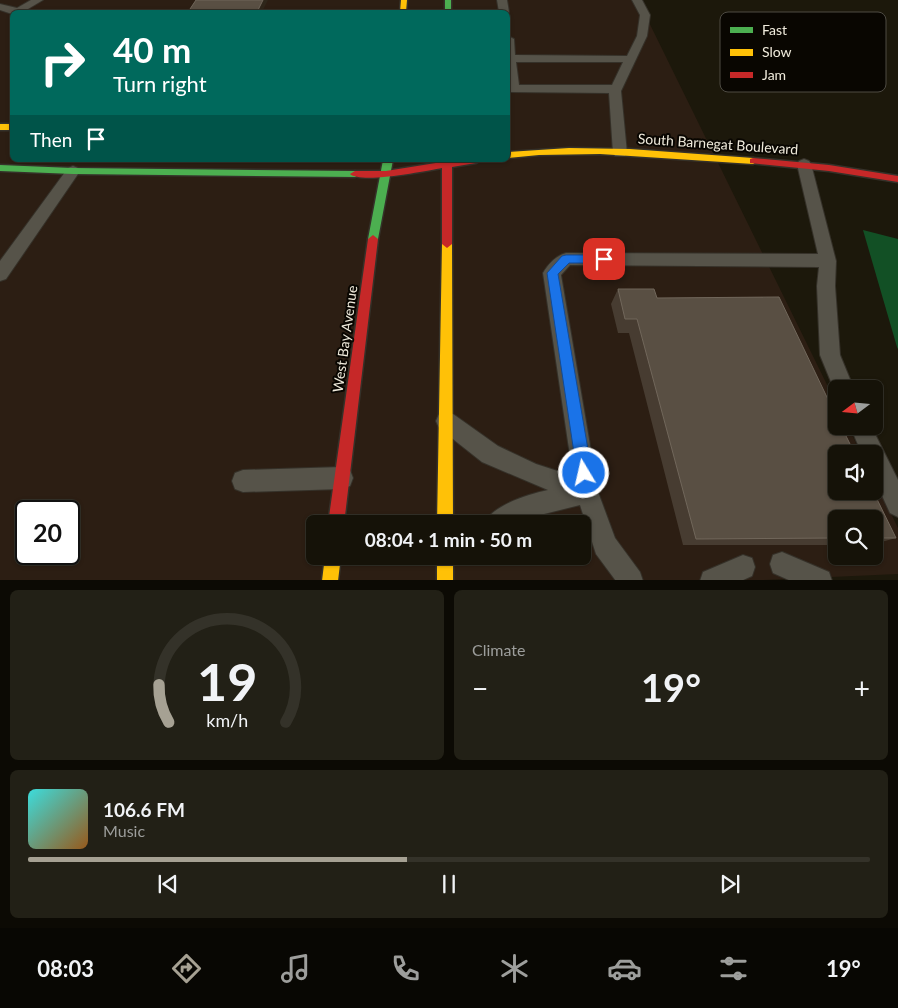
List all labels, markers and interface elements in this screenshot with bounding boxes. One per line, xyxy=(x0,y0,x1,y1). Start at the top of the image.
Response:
legend xyxy=(720,12,886,92)
text: Fast xyxy=(762,21,787,38)
text: 40 m xyxy=(113,28,191,70)
icon: right xyxy=(30,30,95,95)
text: Slow xyxy=(762,43,792,60)
text: Jam xyxy=(762,66,786,83)
text: Turn right xyxy=(113,70,207,97)
icon: arrive xyxy=(82,125,110,153)
text: Then xyxy=(30,128,72,151)
street label: South Barnegat Boulevard xyxy=(637,129,799,158)
pin xyxy=(583,238,625,280)
icon: arrive xyxy=(590,245,618,273)
street label: West Bay Avenue xyxy=(329,284,360,394)
north arrow xyxy=(828,380,882,435)
map controls xyxy=(828,380,883,565)
button: sound xyxy=(828,445,883,500)
position arrow xyxy=(557,446,609,498)
speed limit sign: 20 xyxy=(15,500,80,565)
button: search xyxy=(828,510,883,565)
text: 08:04 · 1 min · 50 m xyxy=(365,528,532,551)
text: Climate xyxy=(472,640,525,659)
text: 19 xyxy=(197,650,257,712)
text: 19° xyxy=(641,664,701,710)
text: − xyxy=(472,671,488,705)
text: + xyxy=(854,671,870,705)
text: km/h xyxy=(206,709,248,731)
text: 106.6 FM xyxy=(103,798,185,821)
text: Music xyxy=(103,821,145,840)
icon: previous xyxy=(154,870,182,898)
icon: pause xyxy=(435,870,463,898)
icon: next xyxy=(716,870,744,898)
icon: directions xyxy=(169,951,204,986)
icon: music xyxy=(278,951,313,986)
icon: phone xyxy=(388,951,423,986)
icon: climate xyxy=(497,951,532,986)
icon: car xyxy=(607,951,642,986)
icon: filters xyxy=(716,951,751,986)
text: 08:03 xyxy=(37,955,94,982)
text: 19° xyxy=(826,955,861,982)

